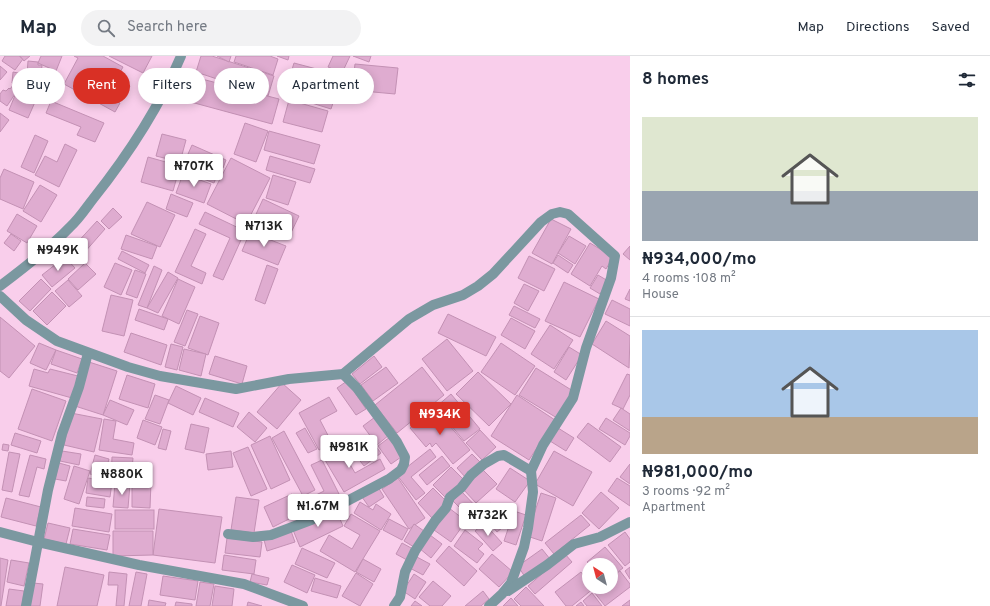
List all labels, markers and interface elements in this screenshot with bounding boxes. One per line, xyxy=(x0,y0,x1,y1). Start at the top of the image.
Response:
search box xyxy=(81,10,361,46)
text: Map xyxy=(20,16,57,40)
icon: search xyxy=(95,17,117,39)
text: Search here xyxy=(127,18,207,37)
text: Map xyxy=(798,19,824,36)
text: Directions xyxy=(846,19,910,36)
text: Saved xyxy=(932,19,970,36)
chip: Buy xyxy=(12,68,65,104)
chip: Rent xyxy=(73,68,130,104)
chip: Filters xyxy=(138,68,206,104)
chip: New xyxy=(214,68,269,104)
chip: Apartment xyxy=(277,68,374,104)
text: 8 homes xyxy=(642,69,709,91)
icon: filters xyxy=(956,69,978,91)
icon: home xyxy=(774,143,846,215)
pin: ₦707K xyxy=(166,154,222,188)
text: ₦707K xyxy=(174,159,214,175)
pin: ₦713K xyxy=(236,214,292,248)
text: ₦713K xyxy=(245,219,283,235)
pin: ₦949K xyxy=(30,238,86,272)
text: ₦949K xyxy=(37,243,79,259)
text: ₦934,000/mo xyxy=(642,249,756,271)
text: 4 rooms · 108 m² xyxy=(642,271,736,287)
text: House xyxy=(642,287,679,303)
icon: home xyxy=(774,356,846,428)
pin: ₦934K xyxy=(412,402,468,436)
text: ₦934K xyxy=(419,407,461,423)
pin: ₦981K xyxy=(321,435,377,469)
text: ₦981K xyxy=(329,440,369,456)
pin: ₦880K xyxy=(94,462,150,496)
text: ₦981,000/mo xyxy=(642,462,753,484)
text: ₦880K xyxy=(101,467,143,483)
text: 3 rooms · 92 m² xyxy=(642,484,730,500)
pin: ₦1.67M xyxy=(285,494,351,528)
text: ₦1.67M xyxy=(297,499,339,515)
text: Apartment xyxy=(642,500,705,516)
pin: ₦732K xyxy=(460,503,516,537)
text: ₦732K xyxy=(468,508,508,524)
north arrow xyxy=(582,558,618,594)
map controls xyxy=(582,558,618,594)

